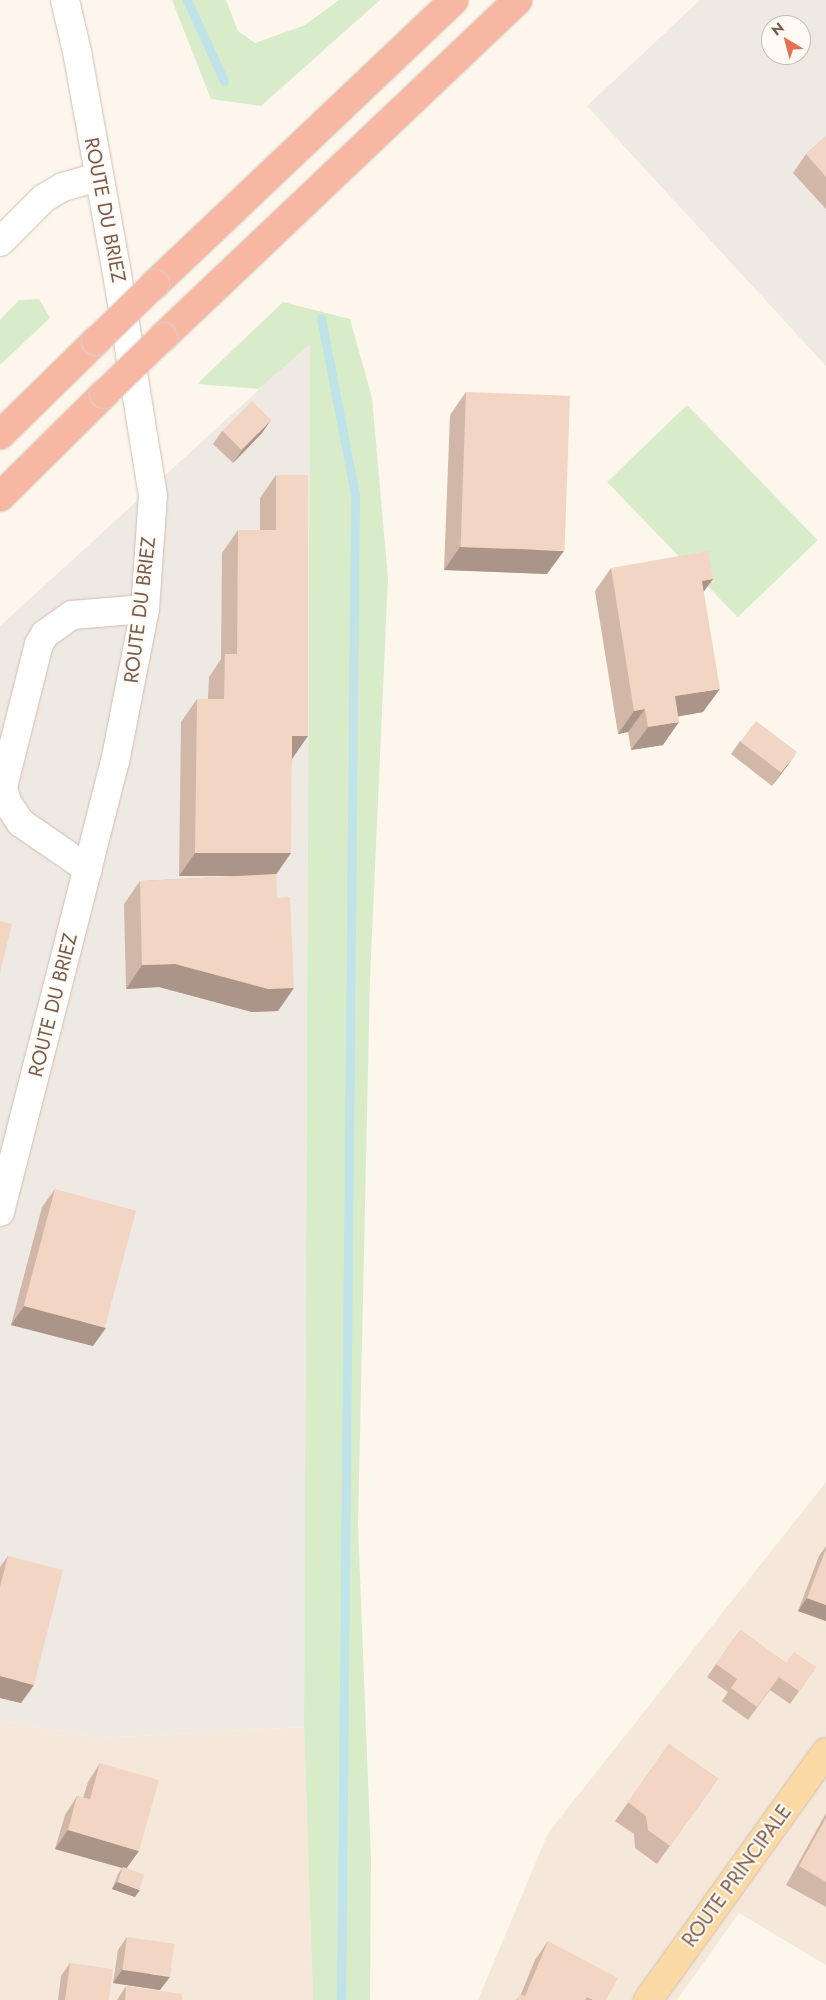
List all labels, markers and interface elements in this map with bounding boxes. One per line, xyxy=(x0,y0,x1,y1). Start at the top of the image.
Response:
north arrow xyxy=(761,15,811,65)
text: N xyxy=(767,17,788,40)
street label: ROUTE DU BRIEZ xyxy=(79,136,131,284)
street label: ROUTE DU BRIEZ xyxy=(119,536,161,684)
street label: ROUTE DU BRIEZ xyxy=(24,931,82,1079)
street label: ROUTE PRINCIPALE xyxy=(677,1800,797,1952)

